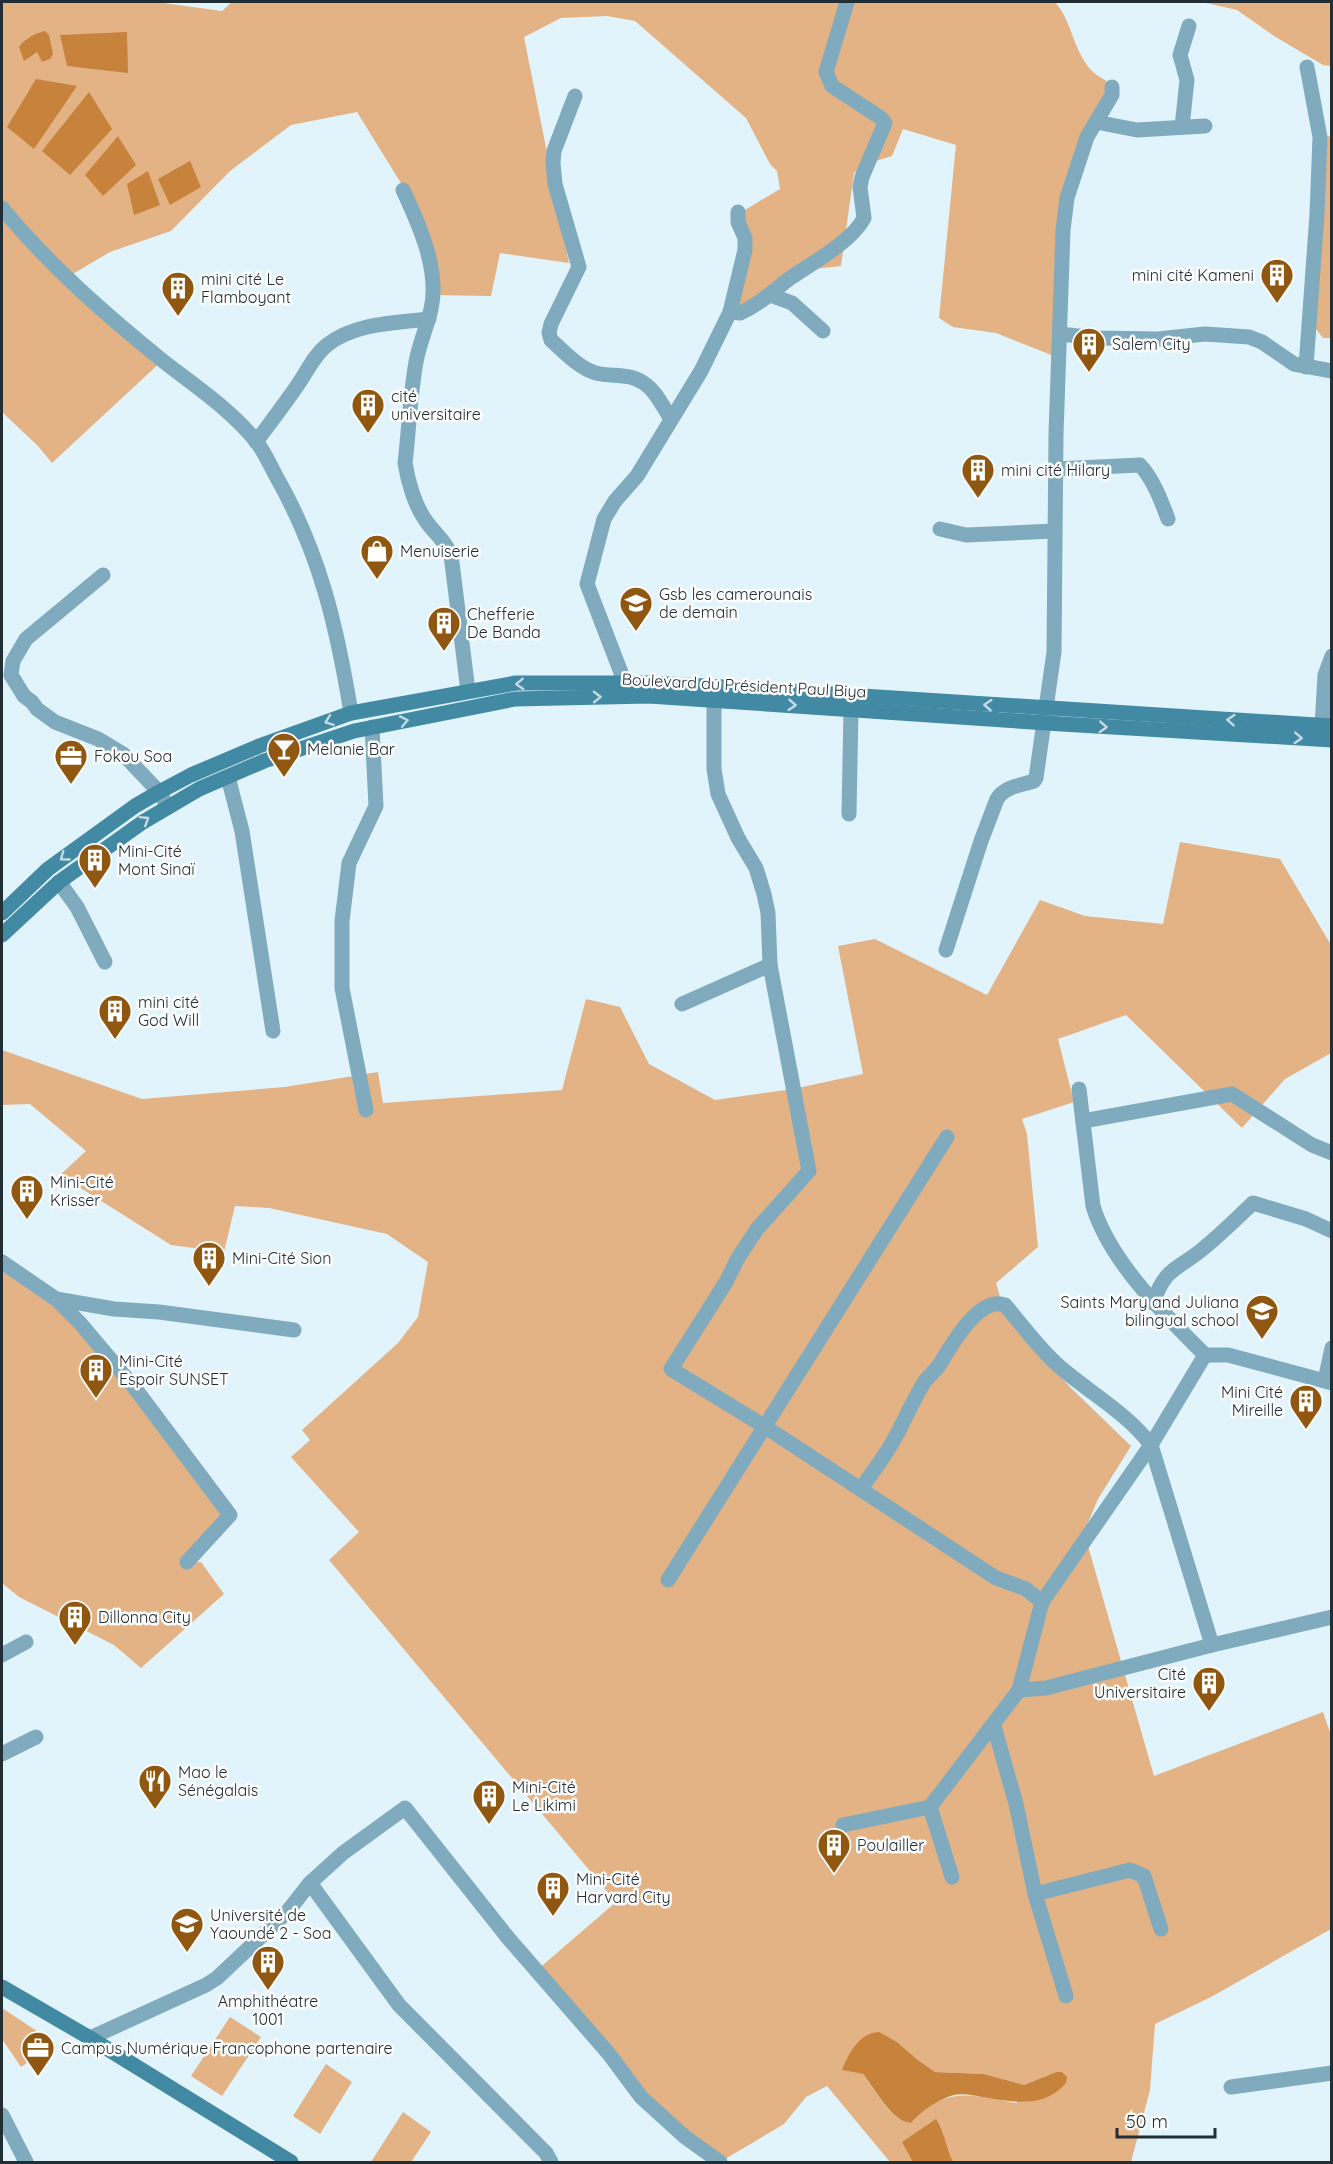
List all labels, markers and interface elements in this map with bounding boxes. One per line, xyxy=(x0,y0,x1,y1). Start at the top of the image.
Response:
building icon: mini cité Kameni xyxy=(1259,257,1295,304)
place label: mini cité Kameni xyxy=(1132,265,1254,285)
place label: mini cité Le Flamboyant xyxy=(201,269,291,307)
building icon: mini cité Le Flamboyant xyxy=(160,270,196,317)
building icon: Salem City xyxy=(1071,326,1107,373)
place label: Salem City xyxy=(1112,334,1191,354)
place label: cité universitaire xyxy=(391,386,481,424)
building icon: cité universitaire xyxy=(350,387,386,434)
building icon: mini cité Hilary xyxy=(960,452,996,499)
place label: mini cité Hilary xyxy=(1001,460,1110,480)
shop icon: Menuiserie xyxy=(359,533,395,580)
place label: Menuiserie xyxy=(400,541,479,561)
place label: Gsb les camerounais de demain xyxy=(659,584,812,622)
school or university icon: Gsb les camerounais de demain xyxy=(618,585,654,632)
place label: Chefferie De Banda xyxy=(467,604,541,642)
building icon: Chefferie De Banda xyxy=(426,605,462,652)
street label: Boulevard du Président Paul Biya xyxy=(621,669,867,701)
one-way arrow xyxy=(516,677,525,690)
one-way arrow xyxy=(593,691,602,703)
one-way arrow xyxy=(787,698,796,711)
one-way arrow xyxy=(983,698,992,711)
one-way arrow xyxy=(325,713,335,726)
one-way arrow xyxy=(1227,713,1236,726)
one-way arrow xyxy=(399,715,409,728)
one-way arrow xyxy=(1099,720,1108,733)
bar icon: Melanie Bar xyxy=(266,731,302,778)
one-way arrow xyxy=(1293,731,1302,744)
office icon: Fokou Soa xyxy=(53,738,89,785)
place label: Melanie Bar xyxy=(307,739,395,759)
place label: Fokou Soa xyxy=(94,746,172,766)
one-way arrow xyxy=(139,817,150,828)
place label: Mini-Cité Mont Sinaï xyxy=(118,841,195,879)
building icon: Mini-Cité Mont Sinaï xyxy=(77,842,113,889)
one-way arrow xyxy=(60,850,71,861)
place label: mini cité God Will xyxy=(138,992,199,1030)
building icon: mini cité God Will xyxy=(97,993,133,1040)
place label: Mini-Cité Krisser xyxy=(50,1172,114,1210)
building icon: Mini-Cité Krisser xyxy=(9,1173,45,1220)
building icon: Mini-Cité Sion xyxy=(191,1240,227,1287)
place label: Mini-Cité Sion xyxy=(232,1248,332,1268)
place label: Saints Mary and Juliana bilingual school xyxy=(1060,1292,1239,1330)
school or university icon: Saints Mary and Juliana bilingual school xyxy=(1244,1293,1280,1340)
place label: Mini-Cité Espoir SUNSET xyxy=(119,1351,229,1389)
building icon: Mini-Cité Espoir SUNSET xyxy=(78,1352,114,1399)
place label: Mini Cité Mireille xyxy=(1221,1382,1283,1420)
building icon: Mini Cité Mireille xyxy=(1288,1383,1324,1430)
building icon: Dillonna City xyxy=(57,1599,93,1646)
place label: Dillonna City xyxy=(98,1607,191,1627)
place label: Cité Universitaire xyxy=(1094,1664,1186,1702)
building icon: Cité Universitaire xyxy=(1191,1665,1227,1712)
place label: Mao le Sénégalais xyxy=(178,1762,258,1800)
restaurant icon: Mao le Sénégalais xyxy=(137,1763,173,1810)
place label: Mini-Cité Le Likimi xyxy=(512,1777,576,1815)
building icon: Mini-Cité Le Likimi xyxy=(471,1778,507,1825)
building icon: Poulailler xyxy=(816,1827,852,1874)
place label: Poulailler xyxy=(857,1835,924,1855)
place label: Mini-Cité Harvard City xyxy=(576,1869,671,1907)
building icon: Mini-Cité Harvard City xyxy=(535,1870,571,1917)
place label: Université de Yaoundé 2 - Soa xyxy=(210,1905,331,1943)
school or university icon: Université de Yaoundé 2 - Soa xyxy=(169,1906,205,1953)
building icon: Amphithéatre 1001 xyxy=(250,1944,286,1991)
place label: Amphithéatre 1001 xyxy=(218,1991,318,2029)
office icon: Campus Numérique Francophone partenaire xyxy=(20,2030,56,2077)
place label: Campus Numérique Francophone partenaire xyxy=(61,2038,393,2058)
scale bar xyxy=(1117,2101,1214,2139)
text: 50 m xyxy=(1126,2110,1168,2133)

